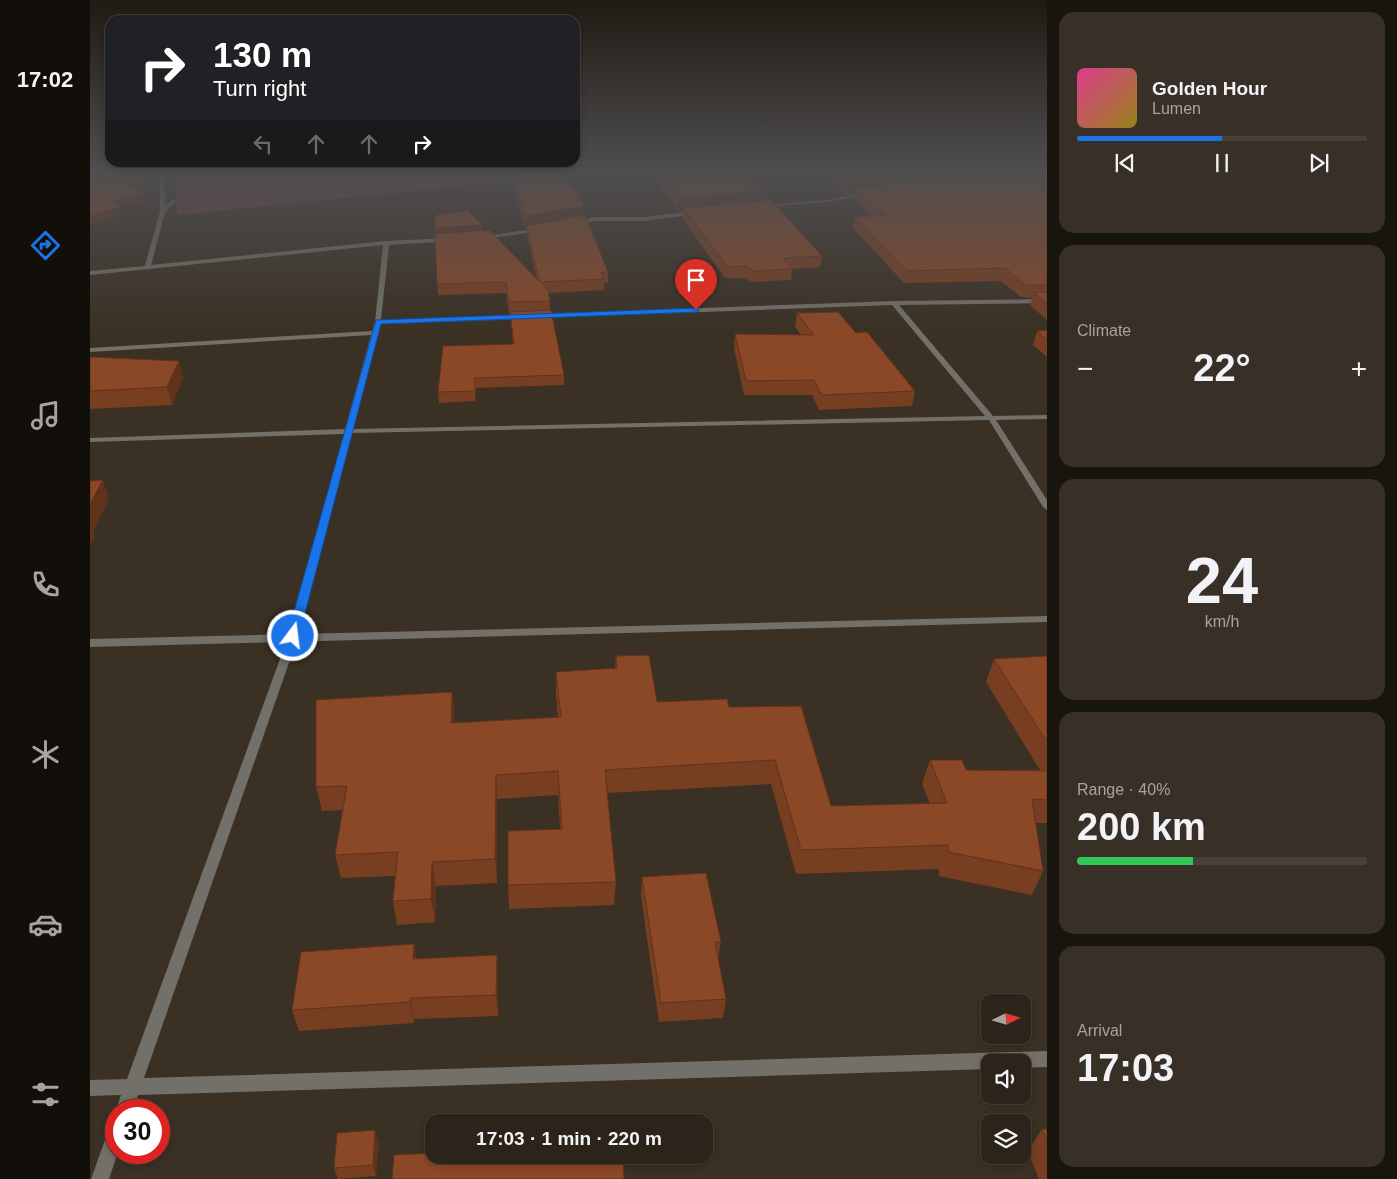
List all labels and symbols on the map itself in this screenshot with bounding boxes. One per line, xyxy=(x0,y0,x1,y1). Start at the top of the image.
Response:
pin xyxy=(675,259,717,310)
position arrow xyxy=(266,609,318,661)
north arrow xyxy=(981,994,1031,1044)
speed limit sign: 30 xyxy=(105,1099,170,1164)

